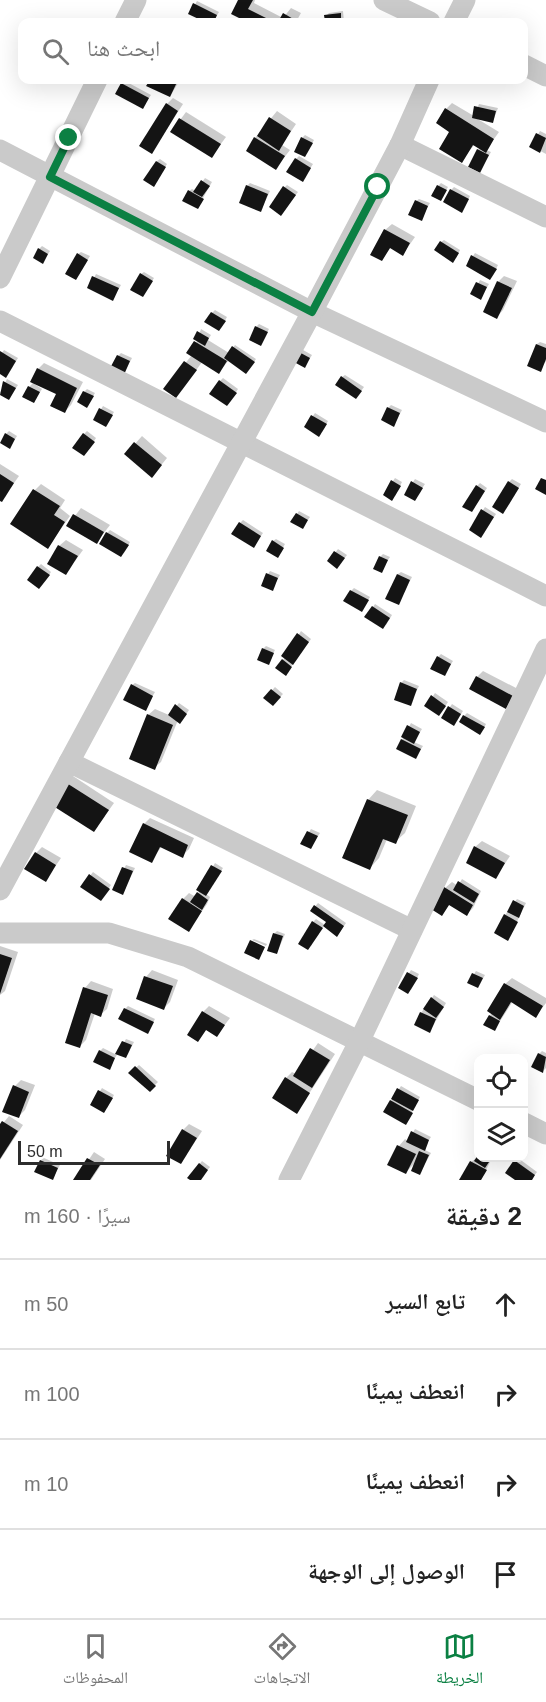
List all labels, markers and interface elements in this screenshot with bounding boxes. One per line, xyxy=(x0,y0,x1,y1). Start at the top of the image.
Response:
search box xyxy=(18,18,528,84)
icon: search xyxy=(39,35,72,68)
text: ابحث هنا xyxy=(87,36,160,61)
route end xyxy=(55,124,81,150)
route start xyxy=(364,173,390,199)
map controls xyxy=(474,1054,528,1162)
button: locate xyxy=(474,1054,528,1108)
button: layers xyxy=(474,1108,528,1162)
scale bar xyxy=(18,1138,170,1166)
text: 50 m xyxy=(27,1143,63,1160)
text: 2 دقيقة xyxy=(446,1201,522,1231)
text: سيرًا · 160 m xyxy=(24,1205,131,1227)
icon: ahead xyxy=(489,1288,522,1321)
text: تابع السير xyxy=(385,1289,465,1314)
text: 50 m xyxy=(24,1293,68,1315)
icon: right xyxy=(489,1378,522,1411)
text: انعطف يمينًا xyxy=(366,1379,465,1404)
text: 100 m xyxy=(24,1383,80,1405)
icon: right xyxy=(489,1468,522,1501)
text: انعطف يمينًا xyxy=(366,1469,465,1494)
text: 10 m xyxy=(24,1473,68,1495)
icon: arrive xyxy=(489,1558,522,1591)
text: الوصول إلى الوجهة xyxy=(308,1559,465,1584)
tab: المحفوظات xyxy=(63,1630,128,1693)
tab: الاتجاهات xyxy=(254,1630,310,1693)
tab: الخريطة xyxy=(436,1630,483,1693)

